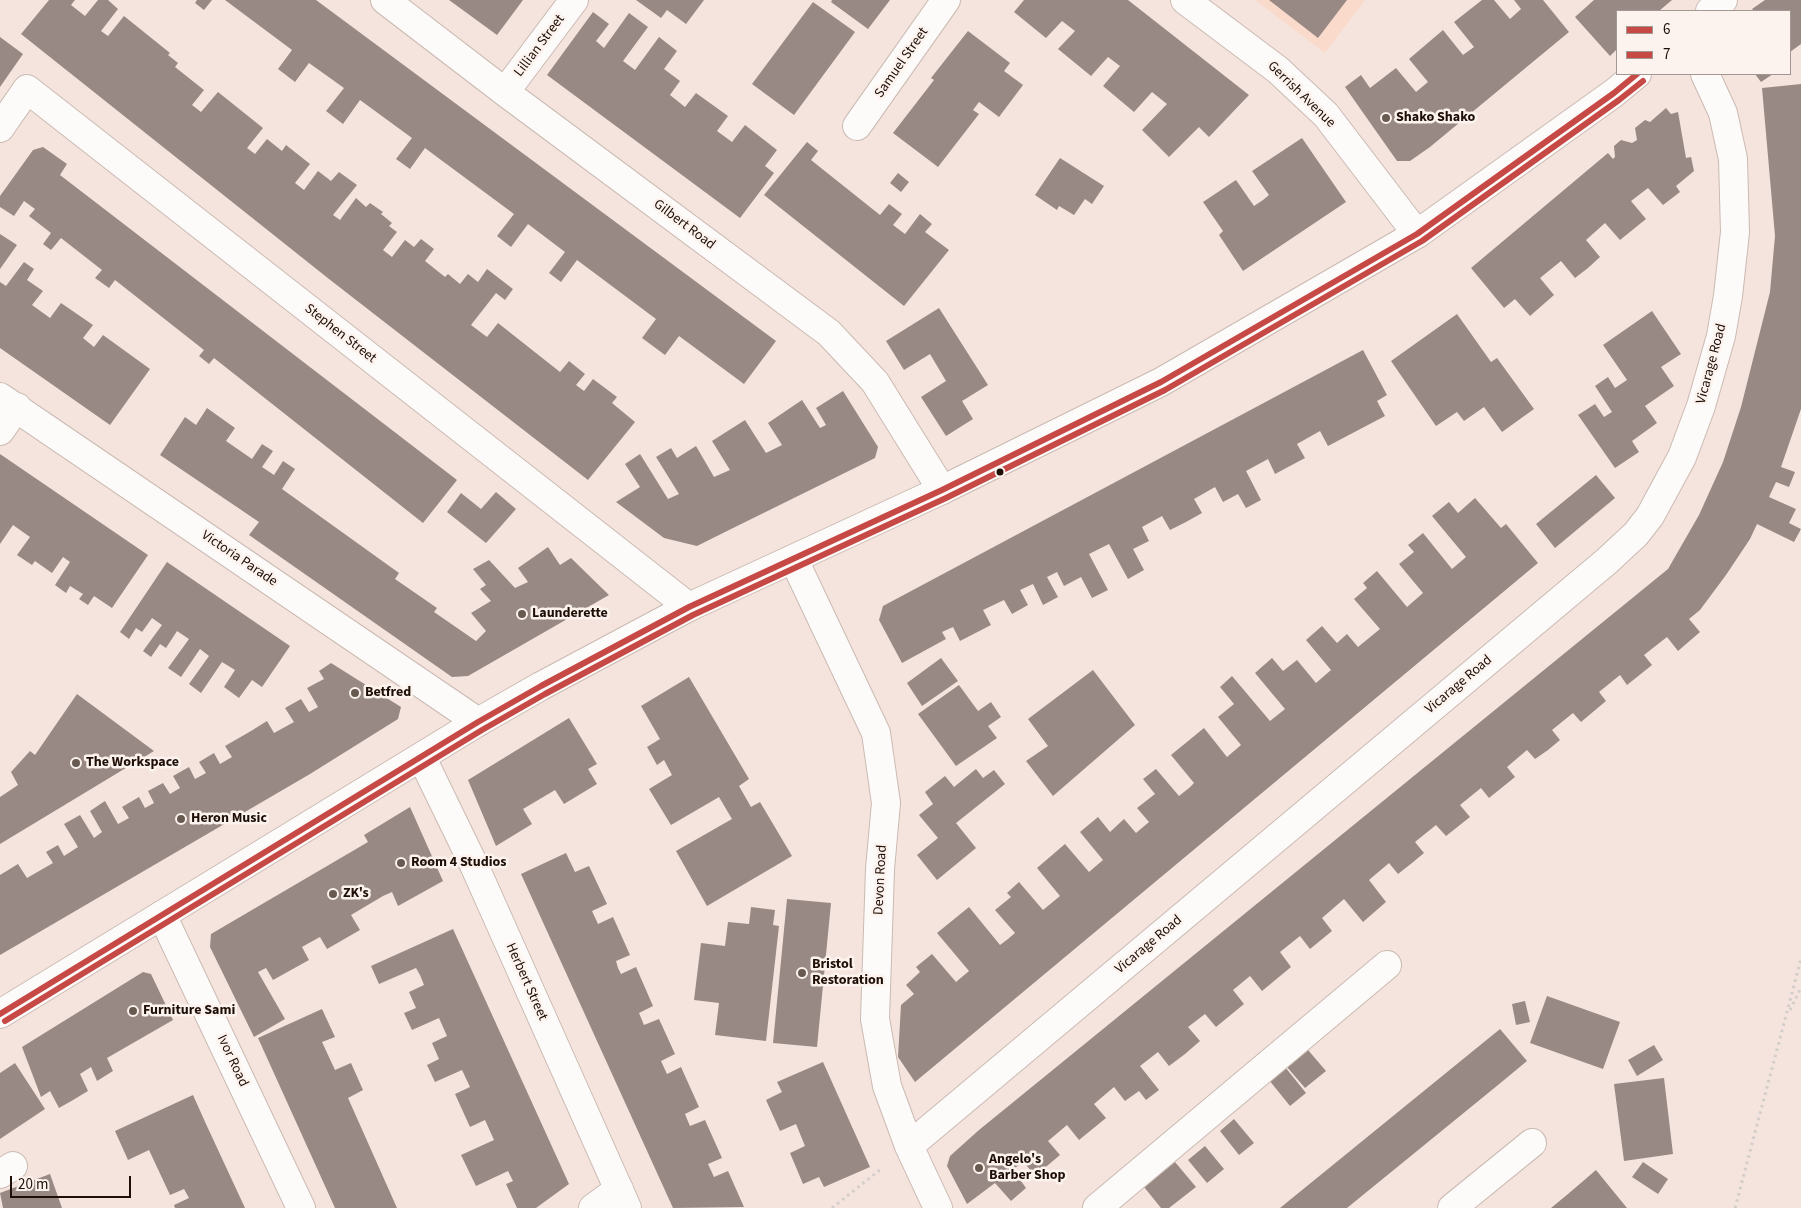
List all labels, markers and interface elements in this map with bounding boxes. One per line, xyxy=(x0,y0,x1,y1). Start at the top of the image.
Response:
legend xyxy=(1616,10,1791,75)
street label: Lillian Street xyxy=(511,12,569,80)
text: 6 xyxy=(1663,19,1670,40)
street label: Samuel Street xyxy=(872,25,932,101)
text: 7 xyxy=(1663,44,1670,65)
street label: Gerrish Avenue xyxy=(1263,58,1339,132)
place label: Shako Shako xyxy=(1396,110,1475,126)
marker: Shako Shako xyxy=(1380,112,1392,124)
street label: Gilbert Road xyxy=(650,196,718,254)
street label: Stephen Street xyxy=(301,301,379,367)
street label: Vicarage Road xyxy=(1693,322,1731,406)
unlabelled marker xyxy=(995,467,1005,477)
street label: Victoria Parade xyxy=(198,527,280,591)
place label: Launderette xyxy=(532,606,608,622)
marker: Launderette xyxy=(516,608,528,620)
street label: Vicarage Road xyxy=(1422,652,1496,718)
place label: Betfred xyxy=(365,685,411,701)
marker: Betfred xyxy=(349,687,361,699)
place label: The Workspace xyxy=(86,755,179,771)
marker: The Workspace xyxy=(70,757,82,769)
place label: Heron Music xyxy=(191,811,267,827)
marker: Heron Music xyxy=(175,813,187,825)
street label: Devon Road xyxy=(871,845,891,915)
place label: Room 4 Studios xyxy=(411,855,506,871)
marker: Room 4 Studios xyxy=(395,857,407,869)
place label: ZK's xyxy=(343,886,369,902)
marker: ZK's xyxy=(327,888,339,900)
street label: Vicarage Road xyxy=(1112,912,1186,978)
street label: Herbert Street xyxy=(501,941,551,1023)
place label: Bristol Restoration xyxy=(812,957,884,990)
marker: Bristol Restoration xyxy=(796,967,808,979)
place label: Furniture Sami xyxy=(143,1003,235,1019)
marker: Furniture Sami xyxy=(127,1005,139,1017)
street label: Ivor Road xyxy=(213,1032,251,1090)
place label: Angelo's Barber Shop xyxy=(989,1152,1066,1184)
marker: Angelo's Barber Shop xyxy=(973,1162,985,1174)
scale bar xyxy=(12,1166,134,1198)
text: 20 m xyxy=(18,1174,48,1195)

